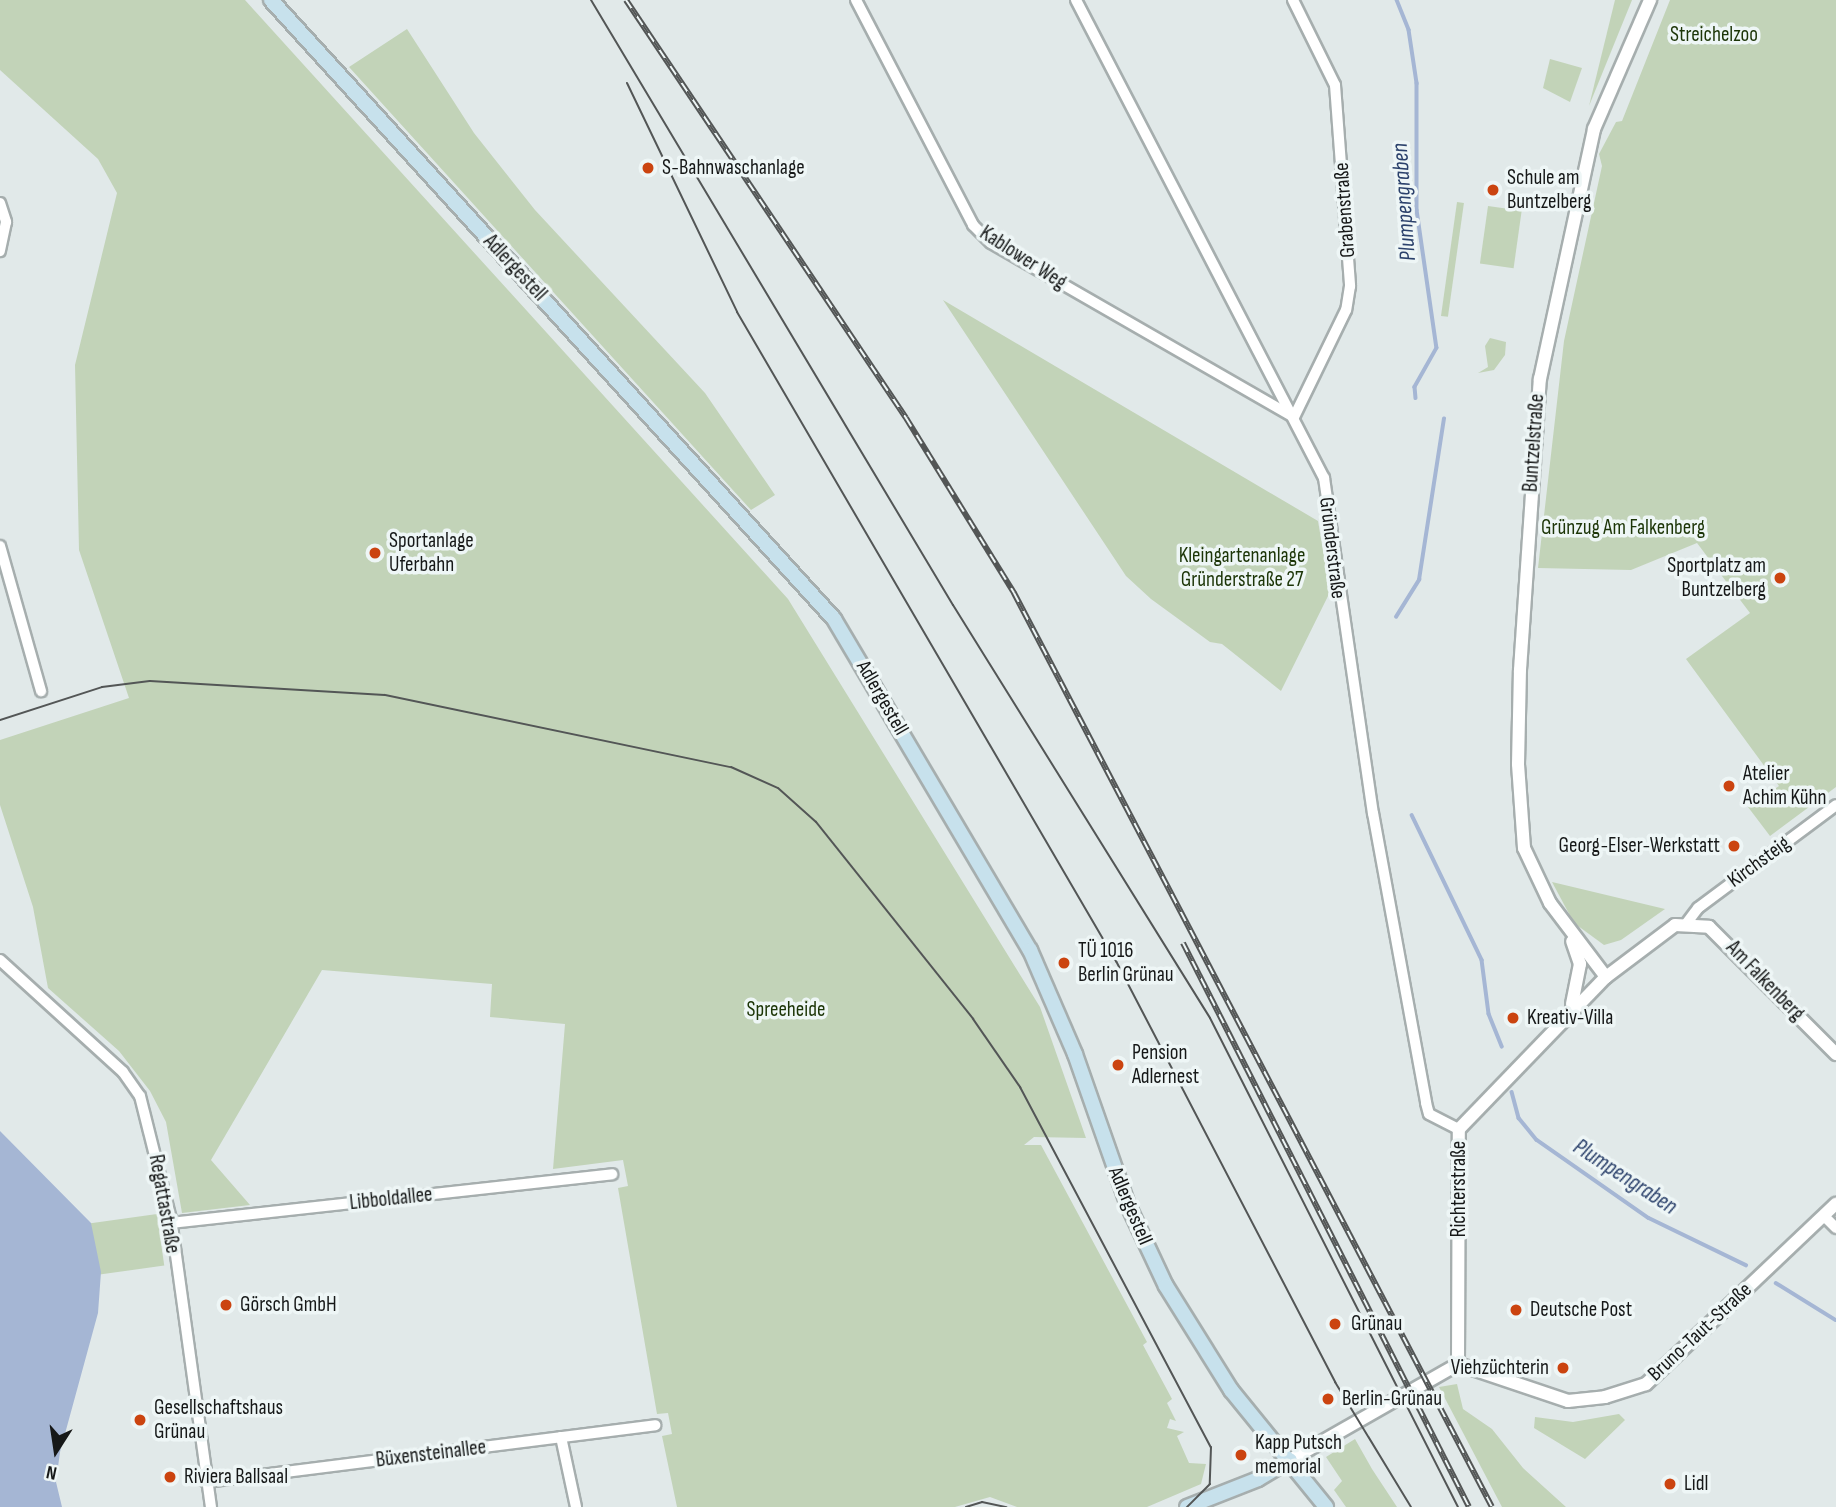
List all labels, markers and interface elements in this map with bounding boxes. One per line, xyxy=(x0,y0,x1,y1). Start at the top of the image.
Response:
park label: Streichelzoo xyxy=(1670,22,1758,48)
water label: Plumpengraben xyxy=(1386,142,1422,262)
place label: S-Bahnwaschanlage xyxy=(662,155,805,181)
marker: S-Bahnwaschanlage xyxy=(640,160,656,176)
street label: Grabenstraße xyxy=(1329,162,1361,258)
place label: Schule am Buntzelberg xyxy=(1507,165,1591,215)
marker: Schule am Buntzelberg xyxy=(1485,182,1501,198)
street label: Kablower Weg xyxy=(975,221,1071,295)
street label: Adlergestell xyxy=(478,229,552,307)
street label: Buntzelstraße xyxy=(1518,393,1550,493)
street label: Gründerstraße xyxy=(1313,496,1351,600)
park label: Grünzug Am Falkenberg xyxy=(1541,515,1705,541)
place label: Sportanlage Uferbahn xyxy=(389,528,474,578)
park label: Kleingartenanlage Gründerstraße 27 xyxy=(1179,543,1305,593)
marker: Sportanlage Uferbahn xyxy=(367,545,383,561)
place label: Sportplatz am Buntzelberg xyxy=(1667,553,1766,603)
marker: Sportplatz am Buntzelberg xyxy=(1772,570,1788,586)
street label: Adlergestell xyxy=(851,656,913,740)
place label: Atelier Achim Kühn xyxy=(1743,761,1826,811)
marker: Atelier Achim Kühn xyxy=(1721,778,1737,794)
street label: Kirchsteig xyxy=(1723,831,1795,893)
place label: Georg-Elser-Werkstatt xyxy=(1558,833,1720,859)
marker: Georg-Elser-Werkstatt xyxy=(1726,838,1742,854)
street label: Am Falkenberg xyxy=(1721,936,1809,1026)
place label: TÜ 1016 Berlin Grünau xyxy=(1078,938,1174,988)
marker: TÜ 1016 Berlin Grünau xyxy=(1056,955,1072,971)
park label: Spreeheide xyxy=(747,997,825,1023)
place label: Kreativ-Villa xyxy=(1527,1005,1613,1031)
marker: Kreativ-Villa xyxy=(1505,1010,1521,1026)
place label: Pension Adlernest xyxy=(1132,1040,1199,1090)
marker: Pension Adlernest xyxy=(1110,1057,1126,1073)
water label: Plumpengraben xyxy=(1568,1133,1682,1221)
street label: Richterstraße xyxy=(1446,1141,1472,1237)
street label: Regattastraße xyxy=(143,1153,185,1255)
street label: Adlergestell xyxy=(1102,1163,1158,1249)
street label: Libboldallee xyxy=(348,1182,434,1216)
street label: Bruno-Taut-Straße xyxy=(1643,1277,1757,1387)
place label: Görsch GmbH xyxy=(240,1292,337,1318)
marker: Görsch GmbH xyxy=(218,1297,234,1313)
place label: Deutsche Post xyxy=(1530,1297,1632,1323)
marker: Deutsche Post xyxy=(1508,1302,1524,1318)
place label: Grünau xyxy=(1351,1311,1402,1337)
marker: Grünau xyxy=(1325,1314,1345,1334)
place label: Viehzüchterin xyxy=(1451,1355,1549,1381)
marker: Viehzüchterin xyxy=(1555,1360,1571,1376)
place label: Berlin-Grünau xyxy=(1342,1386,1442,1412)
marker: Berlin-Grünau xyxy=(1320,1391,1336,1407)
place label: Gesellschaftshaus Grünau xyxy=(154,1395,283,1445)
marker: Gesellschaftshaus Grünau xyxy=(132,1412,148,1428)
north arrow xyxy=(21,1416,91,1486)
place label: Kapp Putsch memorial xyxy=(1255,1430,1342,1480)
street label: Büxensteinallee xyxy=(374,1435,488,1473)
marker: Kapp Putsch memorial xyxy=(1233,1447,1249,1463)
text: N xyxy=(44,1460,59,1484)
place label: Riviera Ballsaal xyxy=(184,1464,288,1490)
marker: Riviera Ballsaal xyxy=(162,1469,178,1485)
place label: Lidl xyxy=(1684,1471,1708,1497)
marker: Lidl xyxy=(1662,1476,1678,1492)

